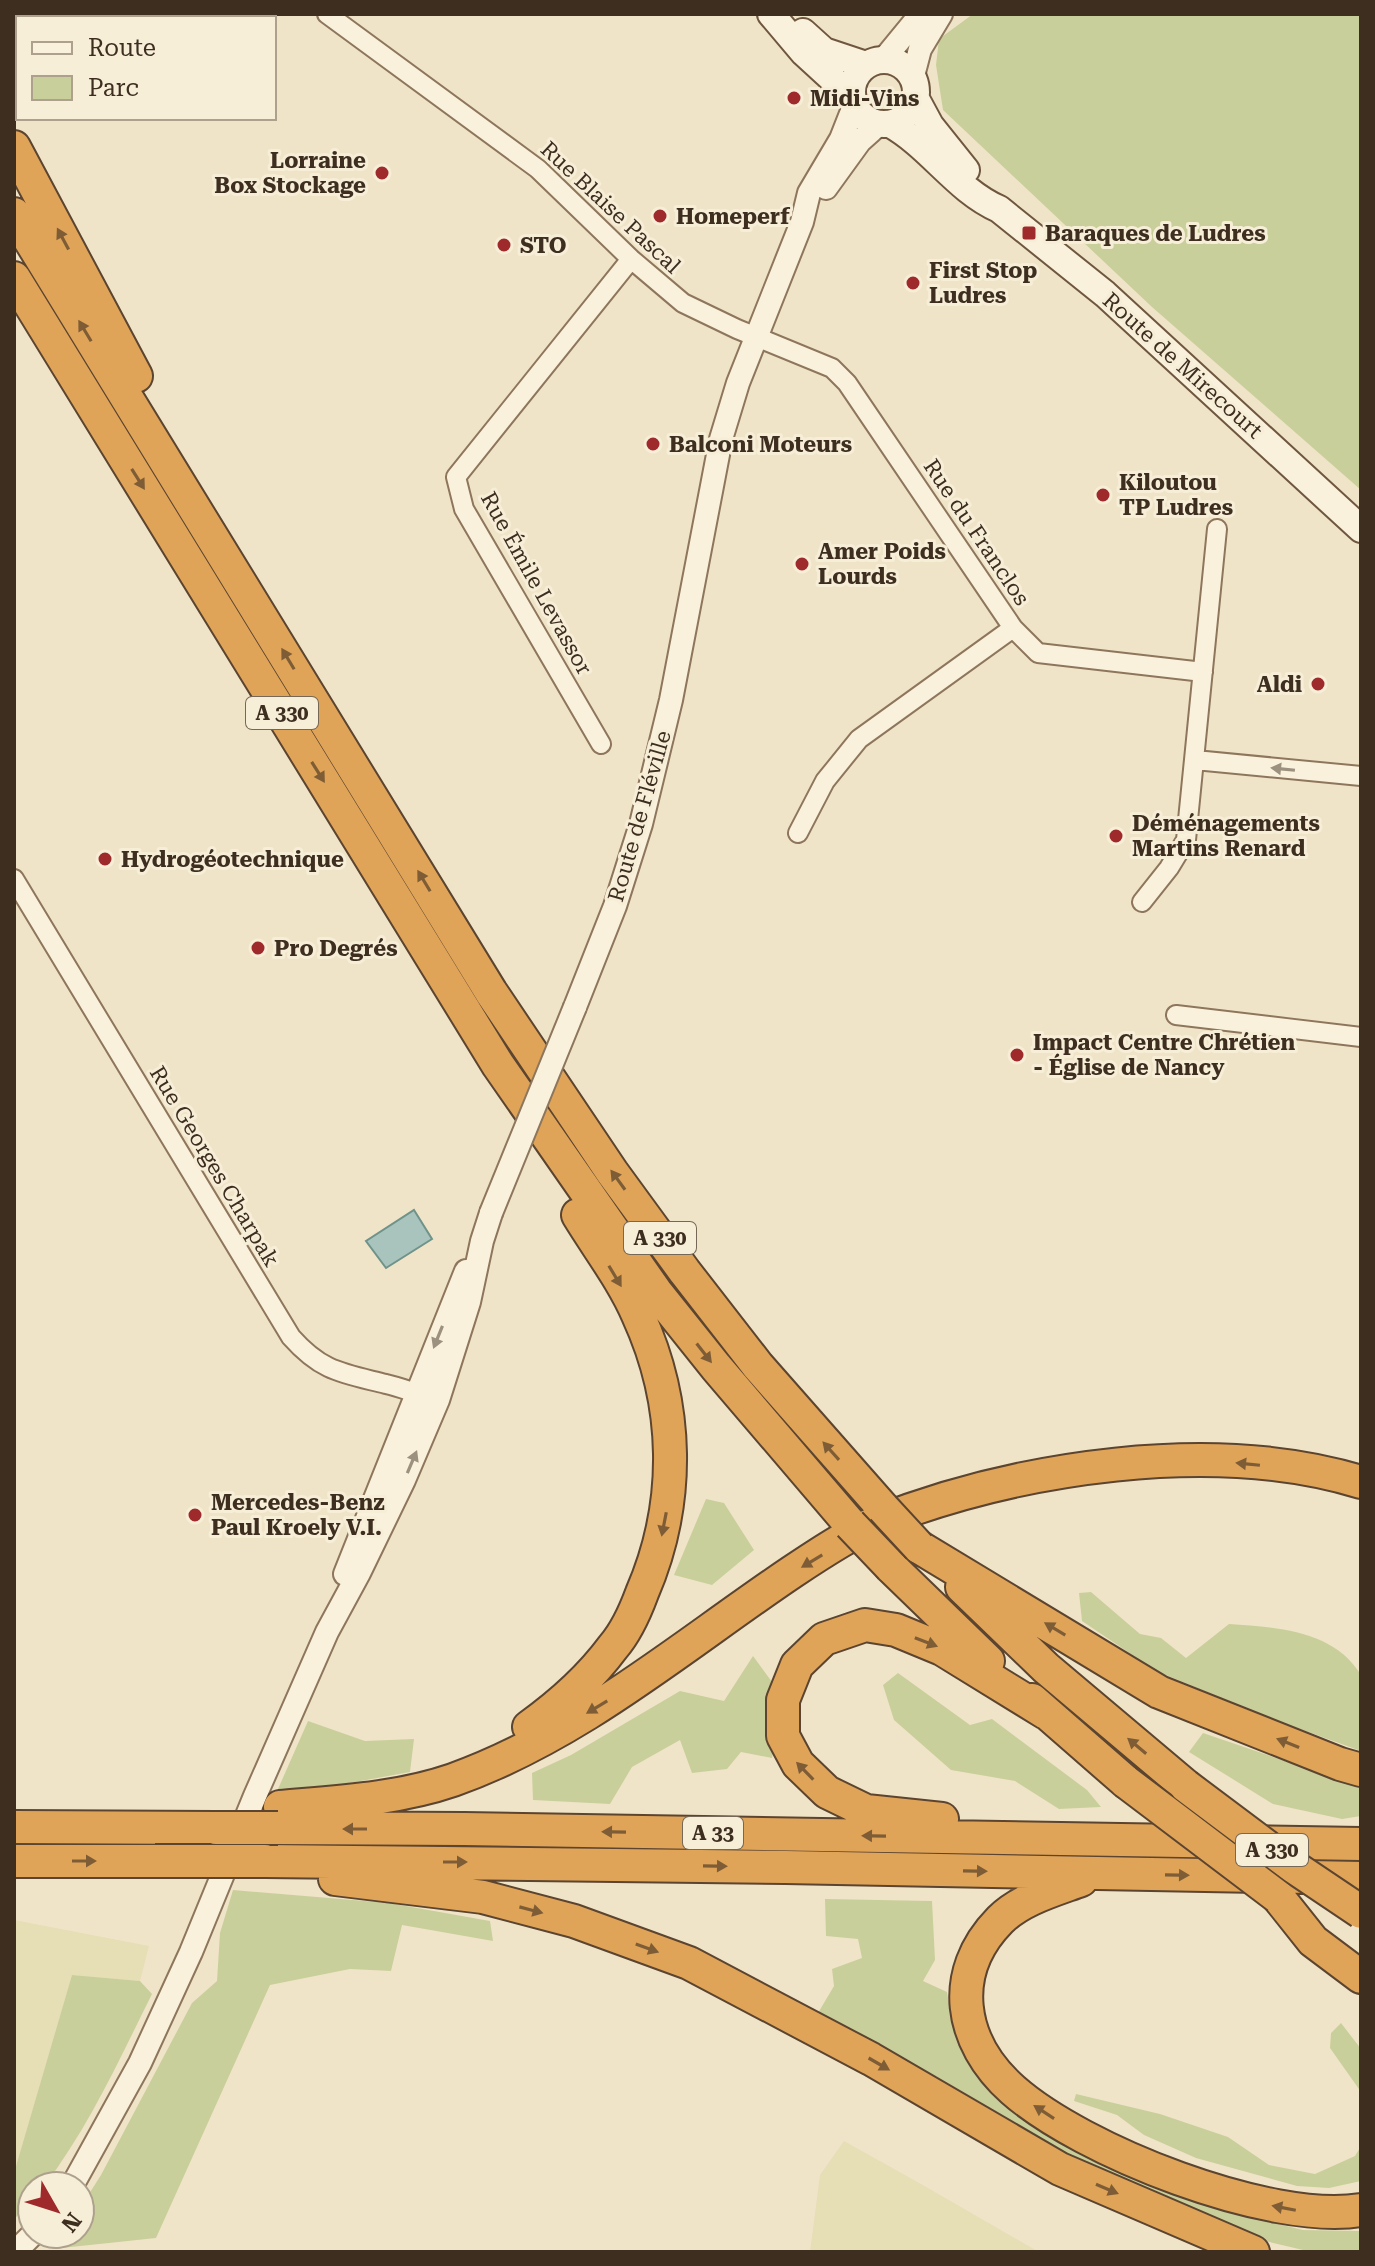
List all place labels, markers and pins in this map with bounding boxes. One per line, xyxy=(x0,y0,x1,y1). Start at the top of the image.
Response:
place label: Midi-Vins xyxy=(810,86,919,111)
marker: Midi-Vins xyxy=(785,89,803,107)
place label: Lorraine Box Stockage xyxy=(214,148,366,198)
marker: Lorraine Box Stockage xyxy=(373,164,391,182)
place label: Homeperf xyxy=(676,204,790,229)
marker: Homeperf xyxy=(651,207,669,225)
place label: Baraques de Ludres xyxy=(1045,221,1266,246)
marker: Baraques de Ludres xyxy=(1020,224,1038,242)
place label: STO xyxy=(520,233,567,258)
marker: STO xyxy=(495,236,513,254)
place label: First Stop Ludres xyxy=(929,258,1038,308)
marker: First Stop Ludres xyxy=(904,274,922,292)
place label: Balconi Moteurs xyxy=(669,432,852,457)
marker: Balconi Moteurs xyxy=(644,435,662,453)
place label: Kiloutou TP Ludres xyxy=(1119,470,1233,520)
marker: Kiloutou TP Ludres xyxy=(1094,486,1112,504)
place label: Amer Poids Lourds xyxy=(818,539,946,589)
marker: Amer Poids Lourds xyxy=(793,555,811,573)
place label: Aldi xyxy=(1257,672,1302,697)
marker: Aldi xyxy=(1309,675,1327,693)
place label: Déménagements Martins Renard xyxy=(1132,811,1320,861)
marker: Déménagements Martins Renard xyxy=(1107,827,1125,845)
place label: Hydrogéotechnique xyxy=(121,847,344,872)
marker: Hydrogéotechnique xyxy=(96,850,114,868)
place label: Pro Degrés xyxy=(274,936,398,961)
marker: Pro Degrés xyxy=(249,939,267,957)
place label: Impact Centre Chrétien - Église de Nancy xyxy=(1033,1030,1296,1080)
marker: Impact Centre Chrétien - Église de Nancy xyxy=(1008,1046,1026,1064)
place label: Mercedes-Benz Paul Kroely V.I. xyxy=(211,1490,385,1540)
marker: Mercedes-Benz Paul Kroely V.I. xyxy=(186,1506,204,1524)

